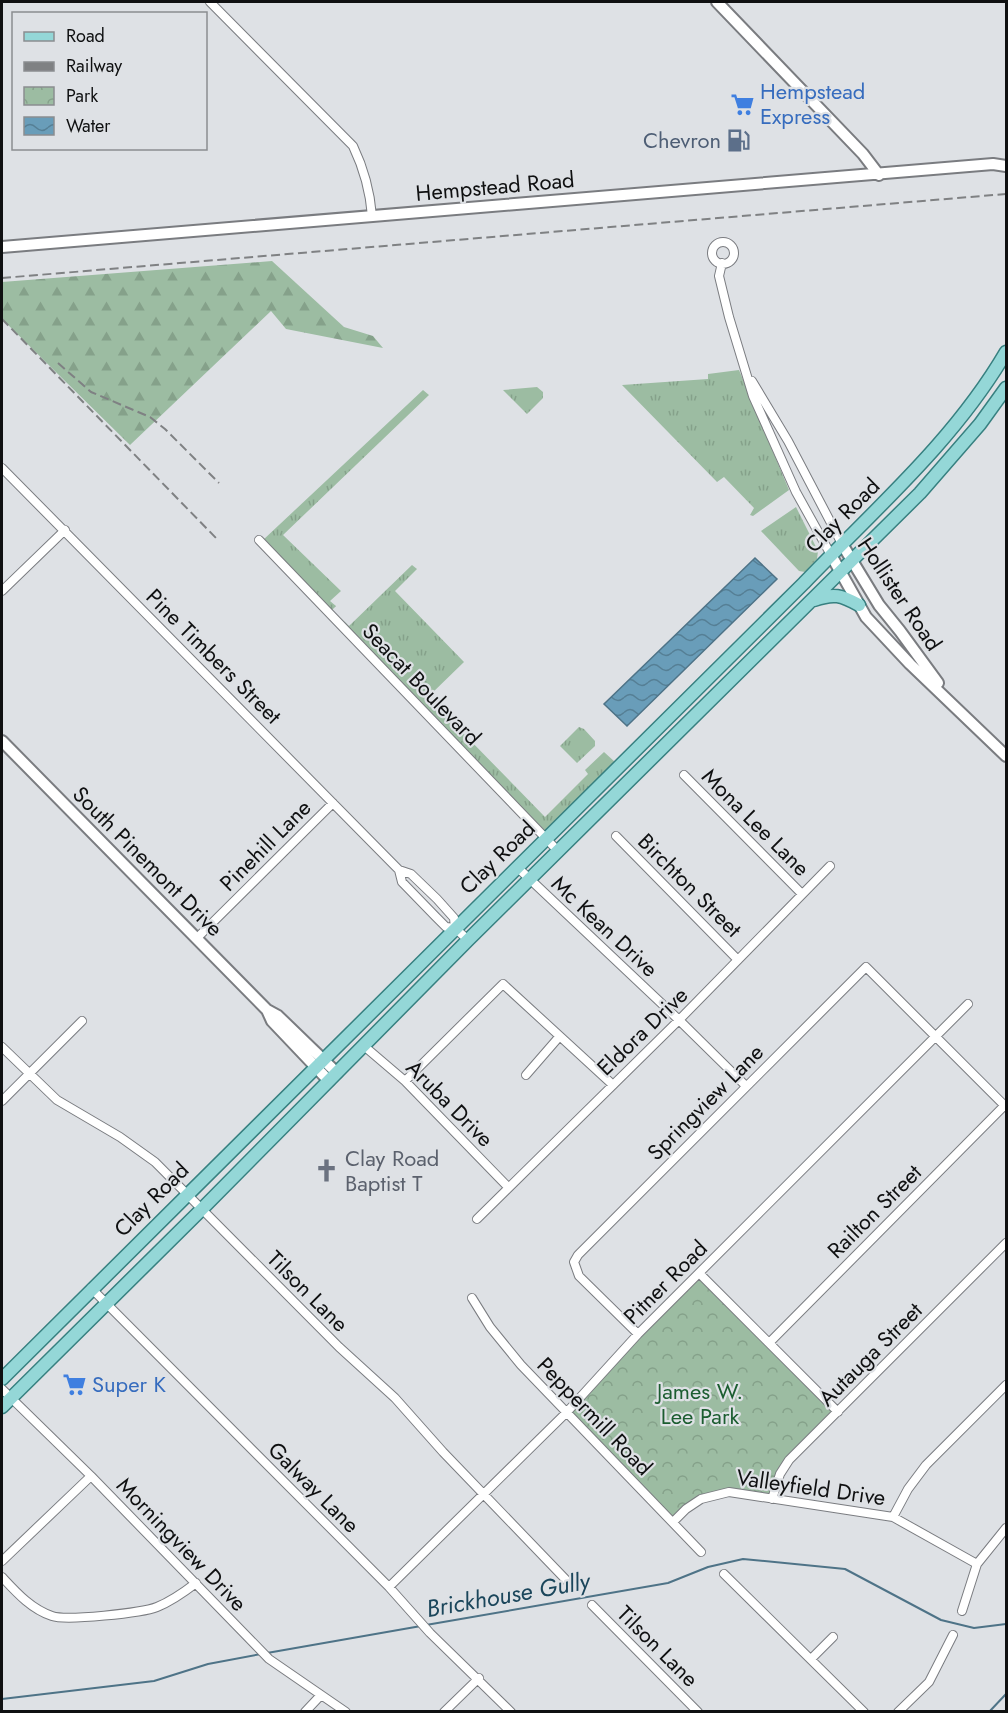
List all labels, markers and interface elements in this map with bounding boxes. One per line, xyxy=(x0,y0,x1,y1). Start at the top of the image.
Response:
legend xyxy=(12,12,207,150)
text: Road xyxy=(66,23,105,49)
text: Railway xyxy=(66,53,122,79)
place label: Hempstead Express xyxy=(760,75,865,132)
text: Park xyxy=(66,83,98,109)
supermarket icon: Hempstead Express xyxy=(729,91,755,117)
text: Water xyxy=(66,113,111,139)
place label: Chevron xyxy=(643,124,721,156)
fuel station icon: Chevron xyxy=(726,127,752,153)
street label: Hempstead Road xyxy=(414,163,576,209)
street label: Clay Road xyxy=(797,470,887,560)
street label: Hollister Road xyxy=(850,531,950,657)
street label: Pine Timbers Street xyxy=(139,581,289,731)
street label: Seacat Boulevard xyxy=(355,616,489,752)
street label: Mona Lee Lane xyxy=(695,761,817,883)
street label: South Pinemont Drive xyxy=(66,779,230,943)
street label: Pinehill Lane xyxy=(212,792,318,898)
street label: Clay Road xyxy=(452,813,542,901)
street label: Birchton Street xyxy=(631,826,750,945)
street label: Mc Kean Drive xyxy=(544,868,666,984)
street label: Eldora Drive xyxy=(589,979,695,1083)
street label: Springview Lane xyxy=(639,1036,771,1168)
street label: Aruba Drive xyxy=(399,1052,501,1154)
place label: Clay Road Baptist T xyxy=(345,1142,439,1199)
street label: Clay Road xyxy=(106,1154,196,1244)
street label: Railton Street xyxy=(820,1156,929,1265)
church icon: Clay Road Baptist T xyxy=(314,1158,340,1184)
street label: Pitner Road xyxy=(616,1233,714,1331)
street label: Tilson Lane xyxy=(260,1243,356,1339)
street label: Autauga Street xyxy=(811,1294,930,1413)
street label: Peppermill Road xyxy=(530,1350,660,1482)
place label: Super K xyxy=(92,1368,167,1400)
supermarket icon: Super K xyxy=(61,1371,87,1397)
park label: James W. Lee Park xyxy=(654,1375,743,1432)
street label: Galway Lane xyxy=(261,1434,367,1540)
street label: Valleyfield Drive xyxy=(734,1461,888,1513)
street label: Morningview Drive xyxy=(109,1470,255,1618)
water label: Brickhouse Gully xyxy=(423,1563,594,1626)
street label: Tilson Lane xyxy=(610,1598,706,1694)

